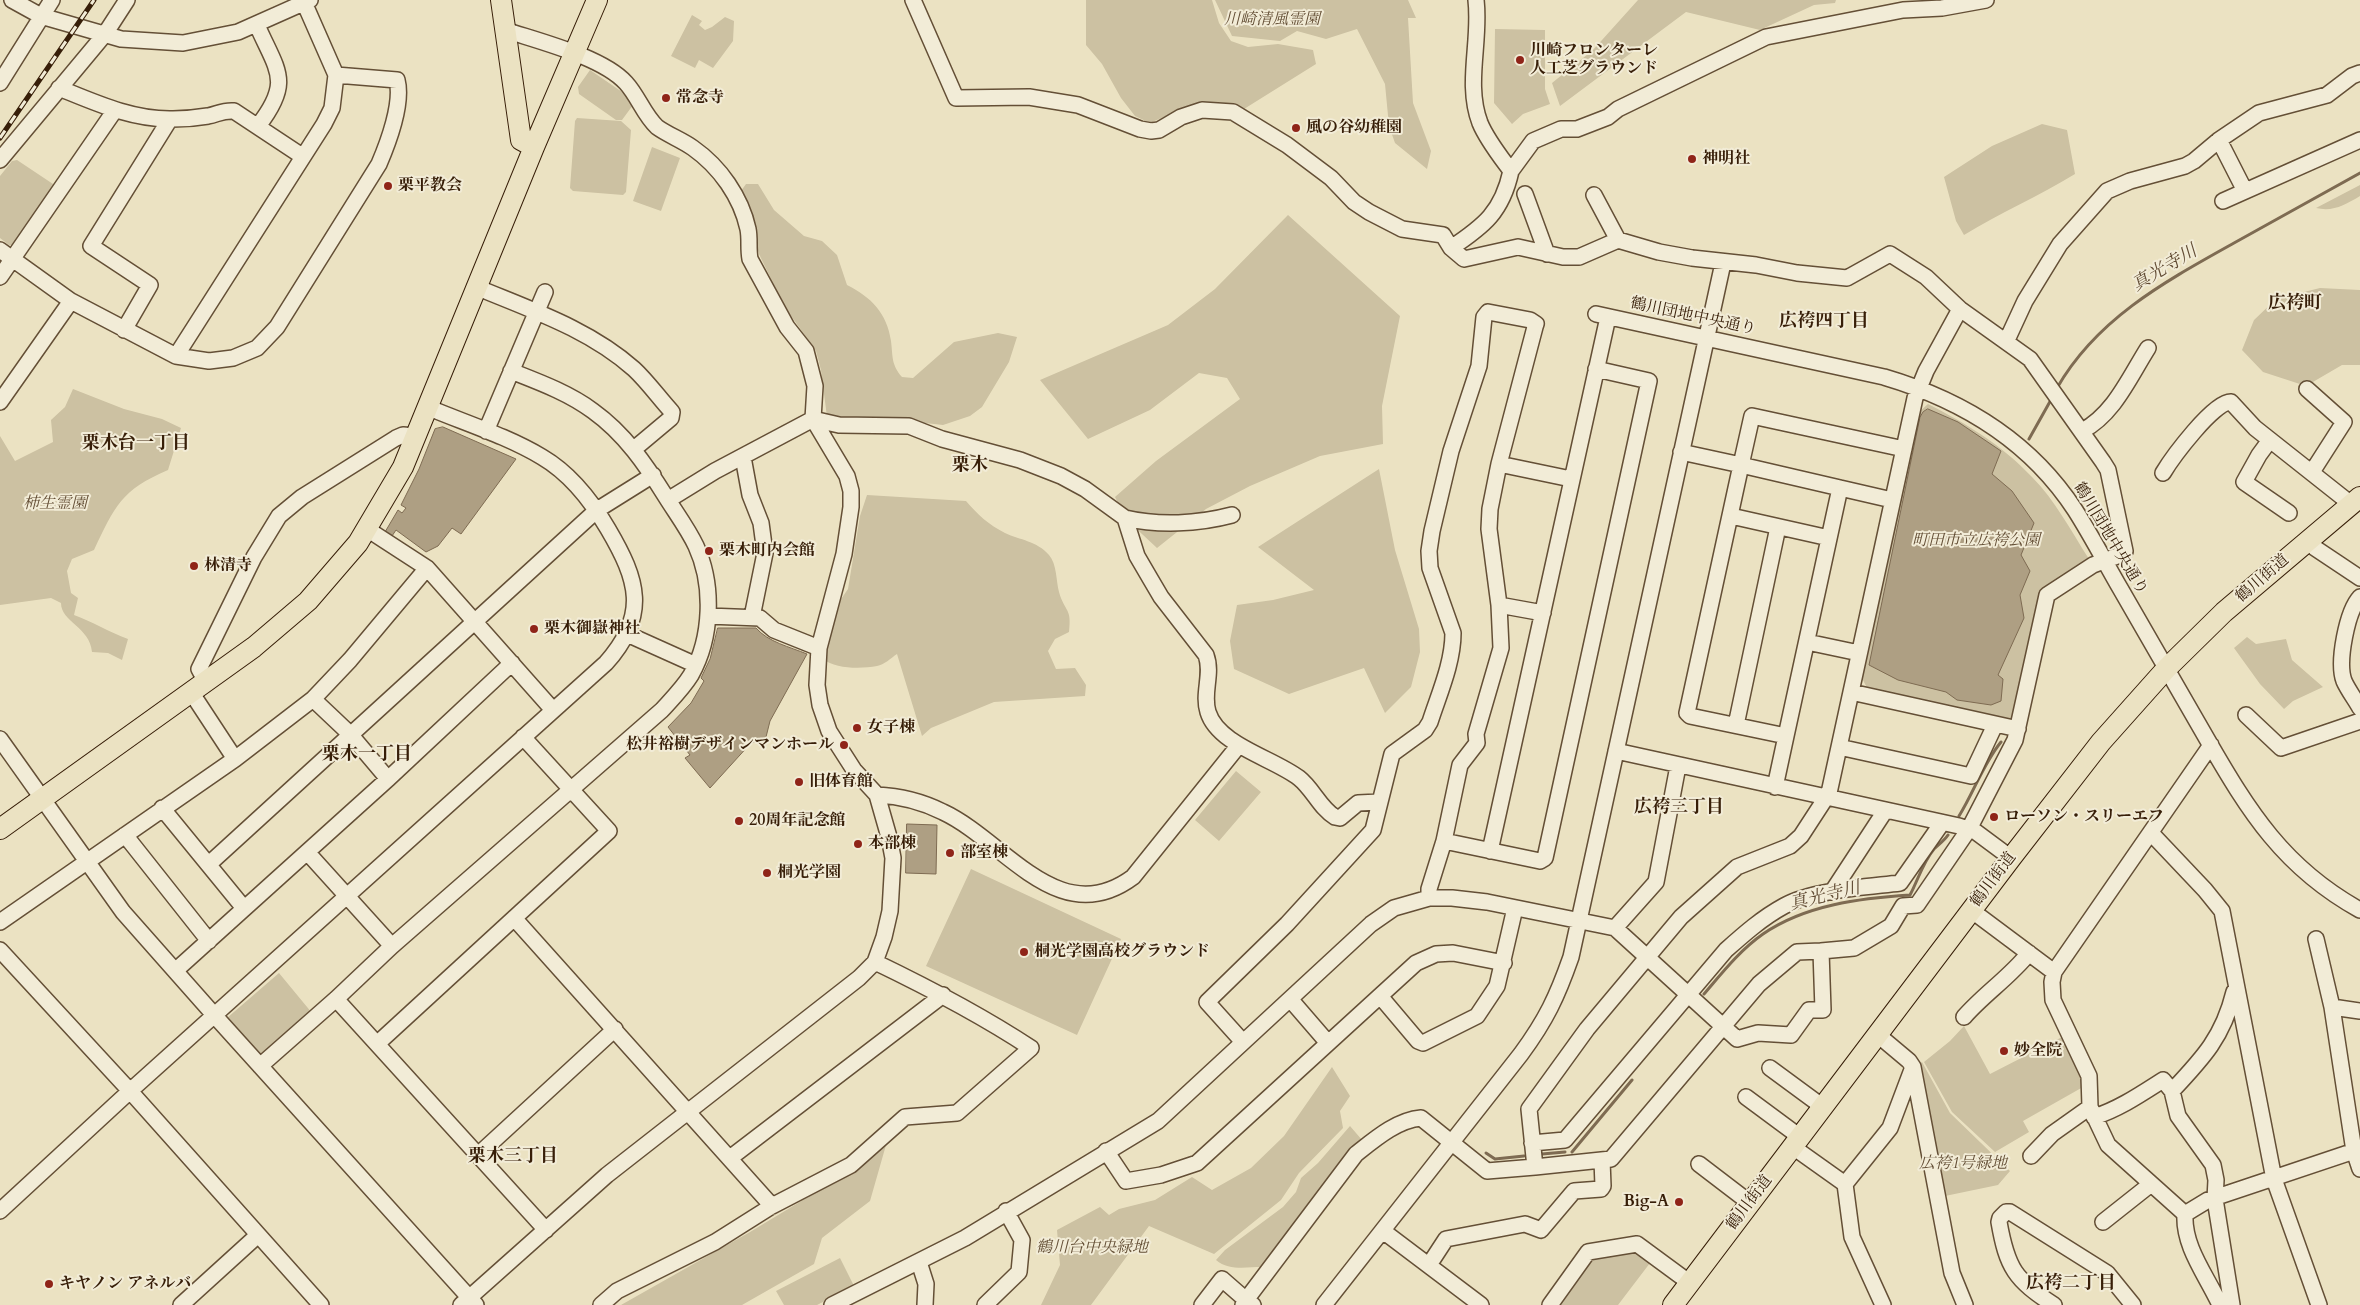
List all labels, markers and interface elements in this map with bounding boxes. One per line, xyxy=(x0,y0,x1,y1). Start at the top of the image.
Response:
park label: 川崎清風霊園 xyxy=(1224,10,1320,30)
place label: 川崎フロンターレ 人工芝グラウンド xyxy=(1530,41,1658,79)
marker: 川崎フロンターレ 人工芝グラウンド xyxy=(1514,54,1526,66)
place label: 常念寺 xyxy=(676,88,724,108)
marker: 常念寺 xyxy=(660,92,672,104)
place label: 風の谷幼稚園 xyxy=(1306,118,1402,138)
marker: 風の谷幼稚園 xyxy=(1290,122,1302,134)
place label: 神明社 xyxy=(1702,149,1750,169)
marker: 神明社 xyxy=(1686,153,1698,165)
place label: 栗平教会 xyxy=(398,176,462,196)
marker: 栗平教会 xyxy=(382,180,394,192)
water label: 真光寺川 xyxy=(2129,241,2201,297)
district label: 広袴町 xyxy=(2268,293,2322,315)
street label: 鶴川団地中央通り xyxy=(1628,294,1758,340)
district label: 広袴四丁目 xyxy=(1779,311,1869,333)
district label: 栗木台一丁目 xyxy=(82,433,190,455)
district label: 栗木 xyxy=(952,455,988,477)
street label: 鶴川団地中央通り xyxy=(2069,479,2151,599)
park label: 柿生霊園 xyxy=(23,494,87,514)
park label: 町田市立広袴公園 xyxy=(1912,531,2040,551)
place label: 栗木町内会館 xyxy=(719,541,815,561)
marker: 栗木町内会館 xyxy=(703,545,715,557)
street label: 鶴川街道 xyxy=(2233,551,2293,607)
place label: 林清寺 xyxy=(204,556,252,576)
marker: 林清寺 xyxy=(188,560,200,572)
place label: 栗木御嶽神社 xyxy=(544,619,640,639)
marker: 栗木御嶽神社 xyxy=(528,623,540,635)
place label: 女子棟 xyxy=(867,718,915,738)
marker: 女子棟 xyxy=(851,722,863,734)
place label: 松井裕樹デザインマンホール xyxy=(626,735,834,755)
marker: 松井裕樹デザインマンホール xyxy=(838,739,850,751)
district label: 栗木一丁目 xyxy=(322,744,412,766)
place label: 旧体育館 xyxy=(809,772,873,792)
marker: 旧体育館 xyxy=(793,776,805,788)
district label: 広袴三丁目 xyxy=(1634,797,1724,819)
place label: ローソン・スリーエフ xyxy=(2004,807,2164,827)
place label: 20周年記念館 xyxy=(749,811,845,831)
marker: ローソン・スリーエフ xyxy=(1988,811,2000,823)
marker: 20周年記念館 xyxy=(733,815,745,827)
place label: 本部棟 xyxy=(868,834,916,854)
marker: 本部棟 xyxy=(852,838,864,850)
place label: 部室棟 xyxy=(960,843,1008,863)
marker: 部室棟 xyxy=(944,847,956,859)
street label: 鶴川街道 xyxy=(1967,849,2021,911)
place label: 桐光学園 xyxy=(777,863,841,883)
marker: 桐光学園 xyxy=(761,867,773,879)
water label: 真光寺川 xyxy=(1787,878,1863,916)
place label: 桐光学園高校グラウンド xyxy=(1034,942,1210,962)
marker: 桐光学園高校グラウンド xyxy=(1018,946,1030,958)
place label: 妙全院 xyxy=(2014,1041,2062,1061)
marker: 妙全院 xyxy=(1998,1045,2010,1057)
district label: 栗木三丁目 xyxy=(468,1146,558,1168)
park label: 広袴1号緑地 xyxy=(1919,1154,2007,1174)
street label: 鶴川街道 xyxy=(1723,1172,1777,1234)
place label: Big-A xyxy=(1623,1192,1669,1212)
marker: Big-A xyxy=(1673,1196,1685,1208)
park label: 鶴川台中央緑地 xyxy=(1036,1238,1148,1258)
district label: 広袴二丁目 xyxy=(2026,1273,2116,1295)
place label: キヤノン アネルバ xyxy=(59,1274,191,1294)
marker: キヤノン アネルバ xyxy=(43,1278,55,1290)

